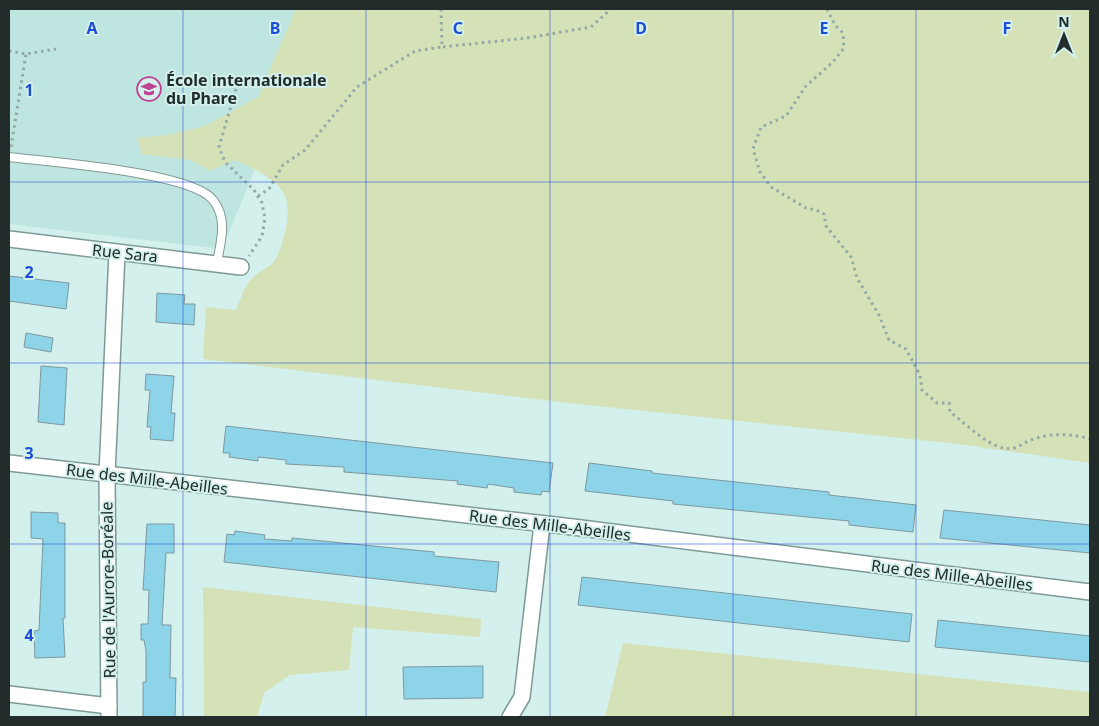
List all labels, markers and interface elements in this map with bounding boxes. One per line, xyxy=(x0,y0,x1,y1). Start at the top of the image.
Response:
north arrow xyxy=(1039,10,1089,60)
text: N xyxy=(1058,12,1070,31)
text: A xyxy=(86,17,98,39)
text: B xyxy=(270,17,280,39)
text: C xyxy=(453,17,463,39)
text: D xyxy=(635,17,647,39)
text: E xyxy=(820,17,829,39)
text: F xyxy=(1003,17,1011,39)
place label: École internationale du Phare xyxy=(166,69,327,109)
school or university icon: École internationale du Phare xyxy=(136,76,162,102)
text: 1 xyxy=(24,79,34,101)
street label: Rue Sara xyxy=(91,239,159,267)
text: 2 xyxy=(24,261,34,283)
text: 3 xyxy=(24,442,34,464)
street label: Rue des Mille-Abeilles xyxy=(65,458,229,500)
street label: Rue de l'Aurore-Boréale xyxy=(95,501,121,679)
street label: Rue des Mille-Abeilles xyxy=(468,504,632,546)
street label: Rue des Mille-Abeilles xyxy=(870,554,1034,596)
text: 4 xyxy=(24,624,34,646)

